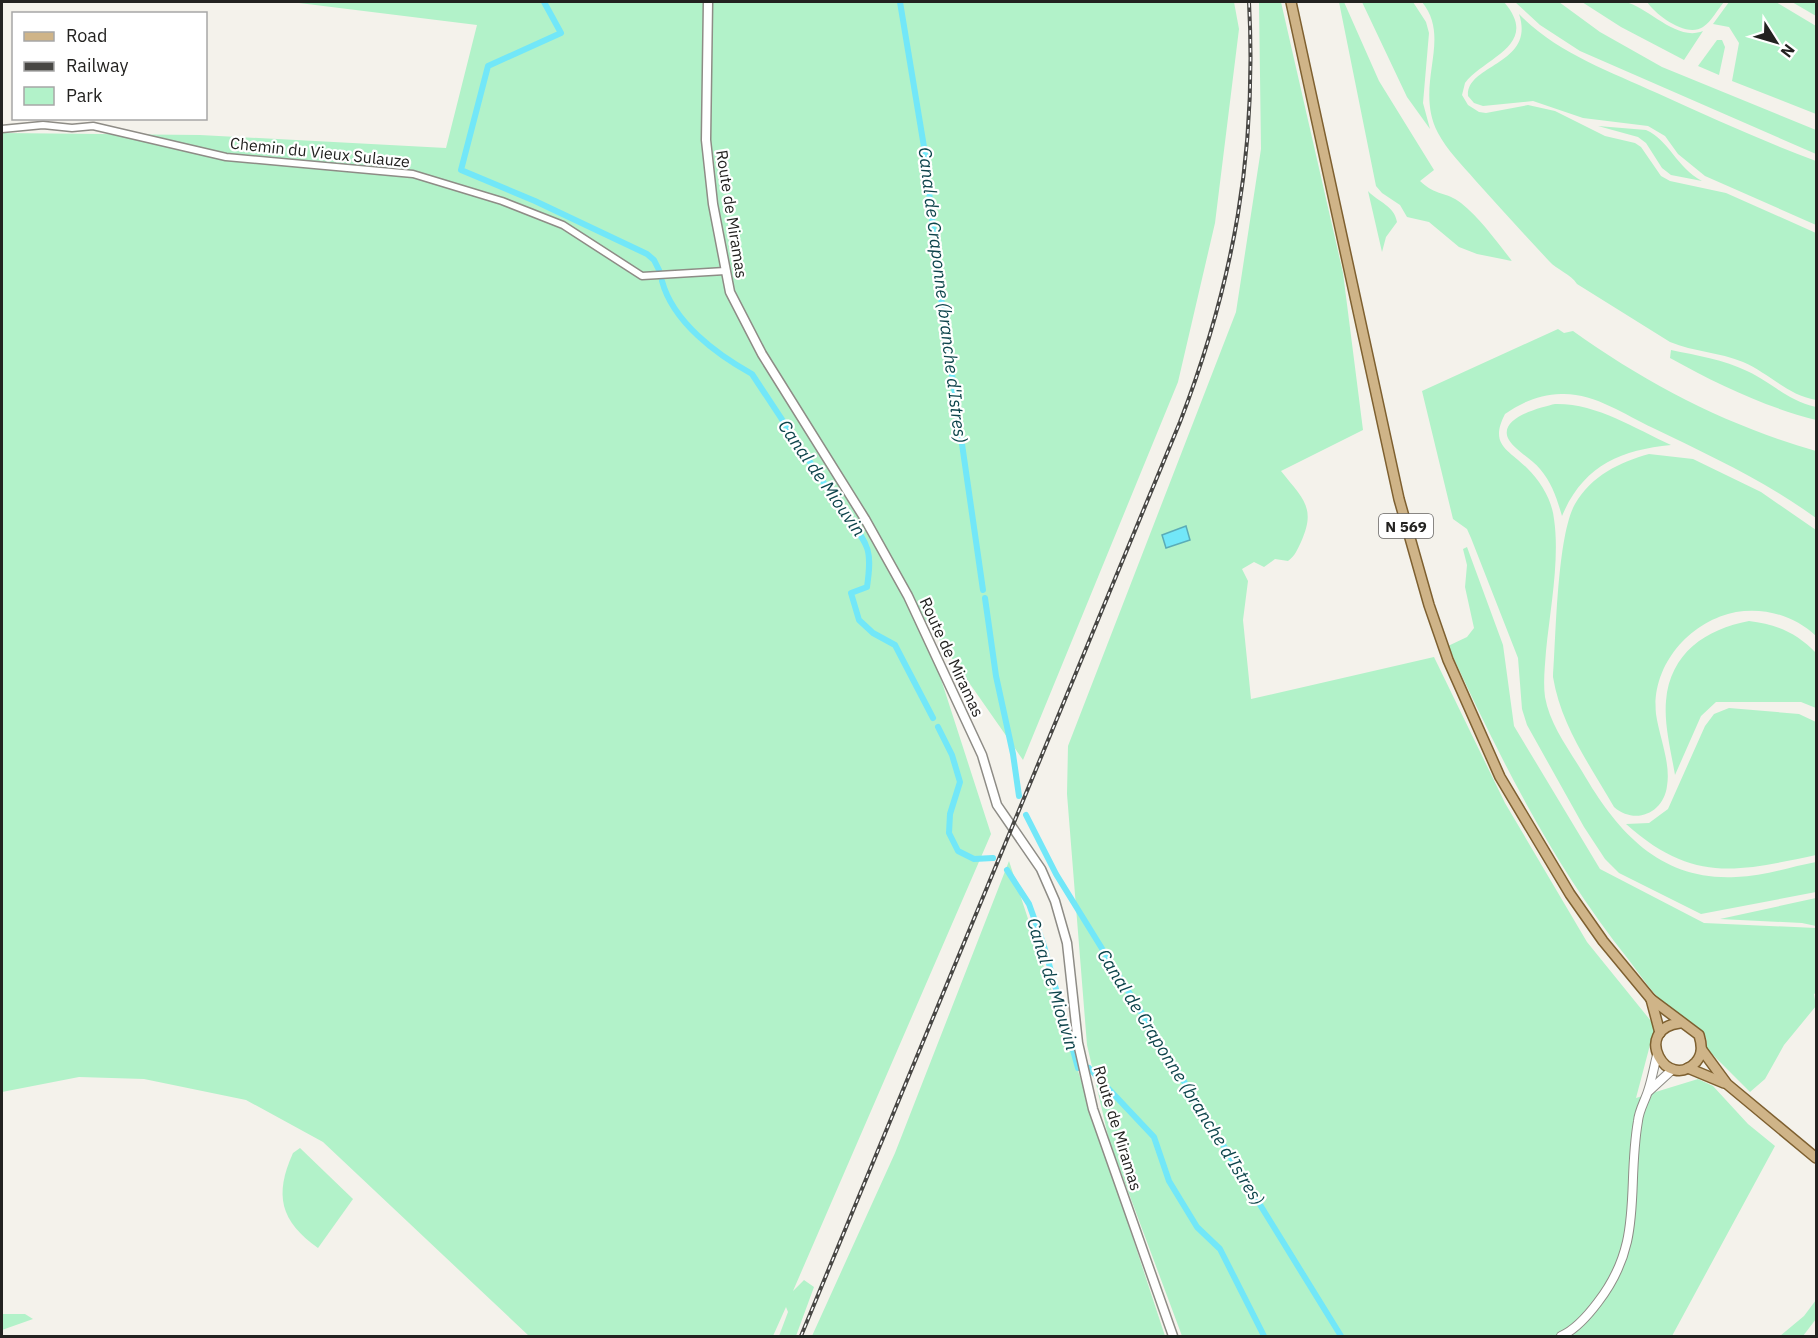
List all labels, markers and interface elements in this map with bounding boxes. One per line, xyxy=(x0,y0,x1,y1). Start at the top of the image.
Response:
legend xyxy=(12,12,207,120)
north arrow xyxy=(1746,12,1806,72)
text: Road xyxy=(66,24,107,47)
text: N xyxy=(1777,40,1799,62)
text: Railway xyxy=(66,54,128,77)
text: Park xyxy=(66,84,103,107)
street label: Chemin du Vieux Sulauze xyxy=(229,133,411,171)
water label: Canal de Craponne (branche d'Istres) xyxy=(913,146,973,444)
street label: Route de Miramas xyxy=(712,148,752,280)
water label: Canal de Miouvin xyxy=(773,415,871,541)
road number: N 569 xyxy=(1379,514,1433,538)
street label: Route de Miramas xyxy=(916,594,988,720)
water label: Canal de Miouvin xyxy=(1022,915,1084,1053)
water label: Canal de Craponne (branche d'Istres) xyxy=(1092,945,1270,1209)
street label: Route de Miramas xyxy=(1089,1063,1147,1193)

